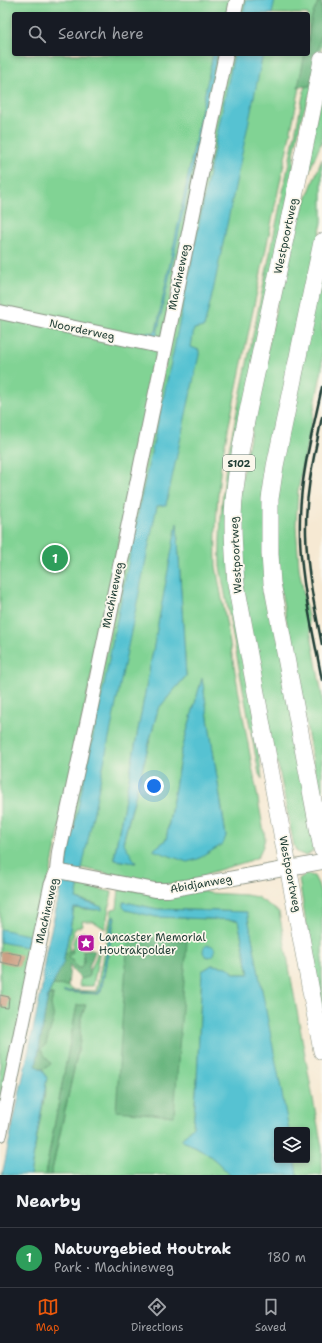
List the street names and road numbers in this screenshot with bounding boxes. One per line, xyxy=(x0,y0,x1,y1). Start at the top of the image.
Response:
street label: Westpoortweg xyxy=(271,196,301,275)
street label: Machineweg xyxy=(165,242,193,312)
street label: Noorderweg xyxy=(48,316,116,344)
road number: S102 xyxy=(223,455,255,471)
street label: Westpoortweg xyxy=(226,516,246,594)
street label: Machineweg xyxy=(99,560,127,630)
street label: Westpoortweg xyxy=(275,835,305,914)
street label: Abidjanweg xyxy=(169,871,234,897)
street label: Machineweg xyxy=(32,876,62,946)

